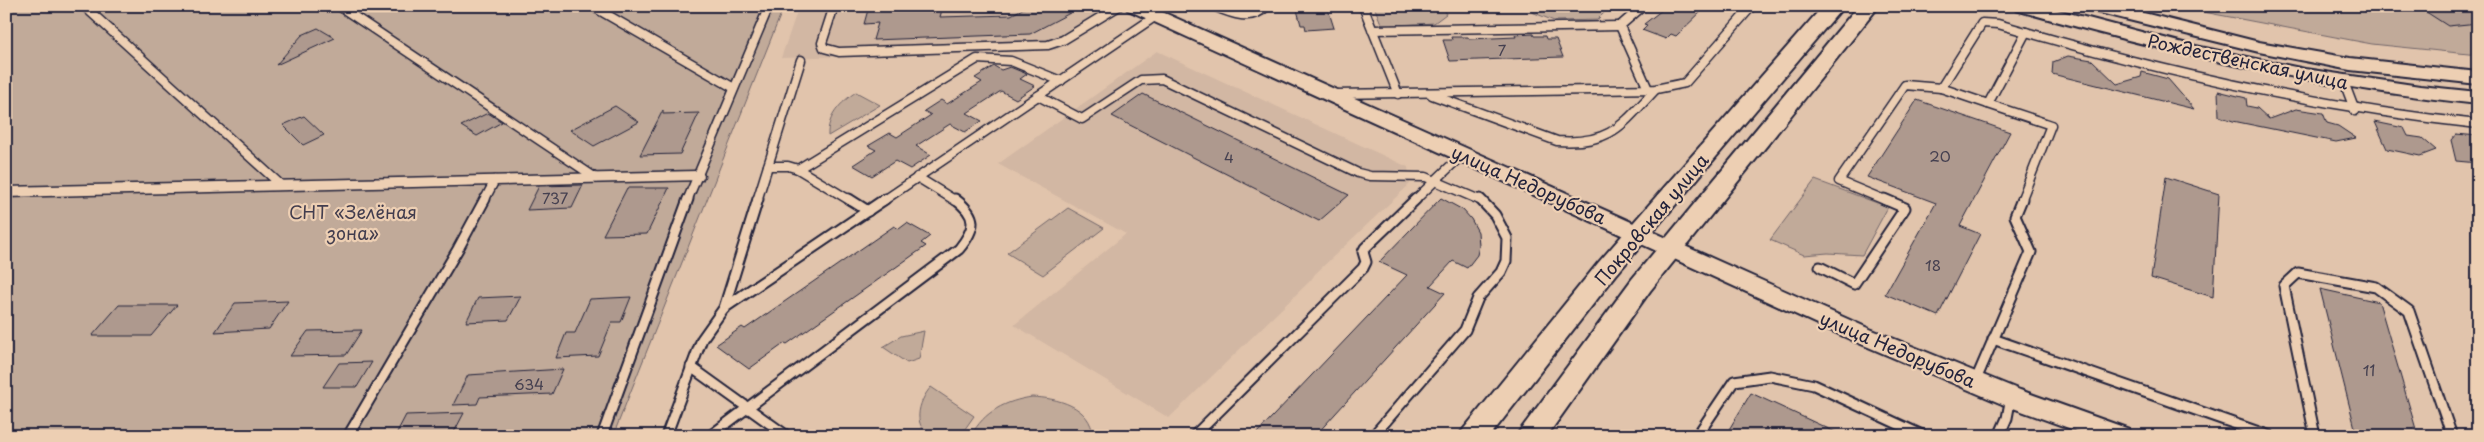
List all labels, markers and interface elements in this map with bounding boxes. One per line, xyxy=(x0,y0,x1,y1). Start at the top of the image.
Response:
street label: Рождественская улица xyxy=(2145,27,2351,96)
house number: 7 xyxy=(1498,38,1507,61)
street label: улица Недорубова xyxy=(1447,138,1611,231)
house number: 20 xyxy=(1929,144,1951,167)
house number: 4 xyxy=(1224,145,1234,168)
street label: Покровская улица xyxy=(1588,147,1715,291)
house number: 737 xyxy=(542,186,569,209)
park label: СНТ «Зелёная зона» xyxy=(289,198,417,246)
house number: 18 xyxy=(1925,253,1941,276)
street label: улица Недорубова xyxy=(1816,304,1981,394)
house number: 11 xyxy=(2363,358,2375,381)
house number: 634 xyxy=(514,372,544,395)

